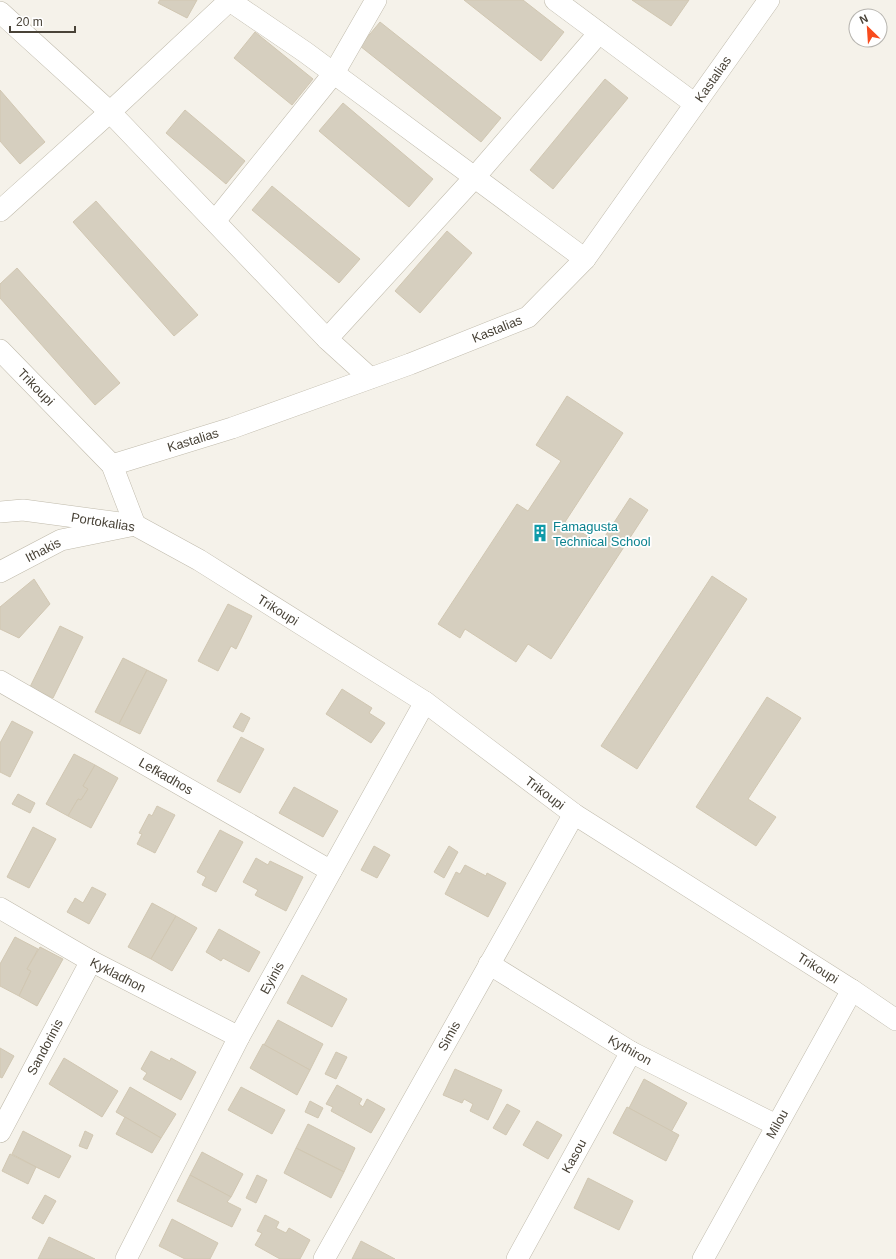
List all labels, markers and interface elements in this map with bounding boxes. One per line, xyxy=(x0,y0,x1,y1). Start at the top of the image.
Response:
scale bar xyxy=(10,8,75,34)
north arrow xyxy=(848,8,888,48)
text: N xyxy=(858,12,870,26)
text: 20 m xyxy=(16,15,43,29)
street label: Kastalias xyxy=(692,53,735,105)
street label: Kastalias xyxy=(470,312,525,346)
street label: Trikoupi xyxy=(15,365,57,409)
street label: Kastalias xyxy=(166,425,221,455)
street label: Portokalias xyxy=(70,510,136,535)
place label: Famagusta Technical School xyxy=(553,519,651,549)
building icon: Famagusta Technical School xyxy=(530,523,550,543)
street label: Ithakis xyxy=(23,535,64,565)
street label: Trikoupi xyxy=(255,592,301,629)
street label: Lefkadhos xyxy=(136,755,196,798)
street label: Trikoupi xyxy=(522,773,568,813)
street label: Trikoupi xyxy=(795,950,841,987)
street label: Kykladhon xyxy=(88,955,148,995)
street label: Eyinis xyxy=(257,959,287,997)
street label: Sandorinis xyxy=(24,1016,66,1078)
street label: Simis xyxy=(435,1018,464,1054)
street label: Kythiron xyxy=(606,1032,654,1068)
street label: Milou xyxy=(763,1107,791,1141)
street label: Kasou xyxy=(559,1136,589,1176)

